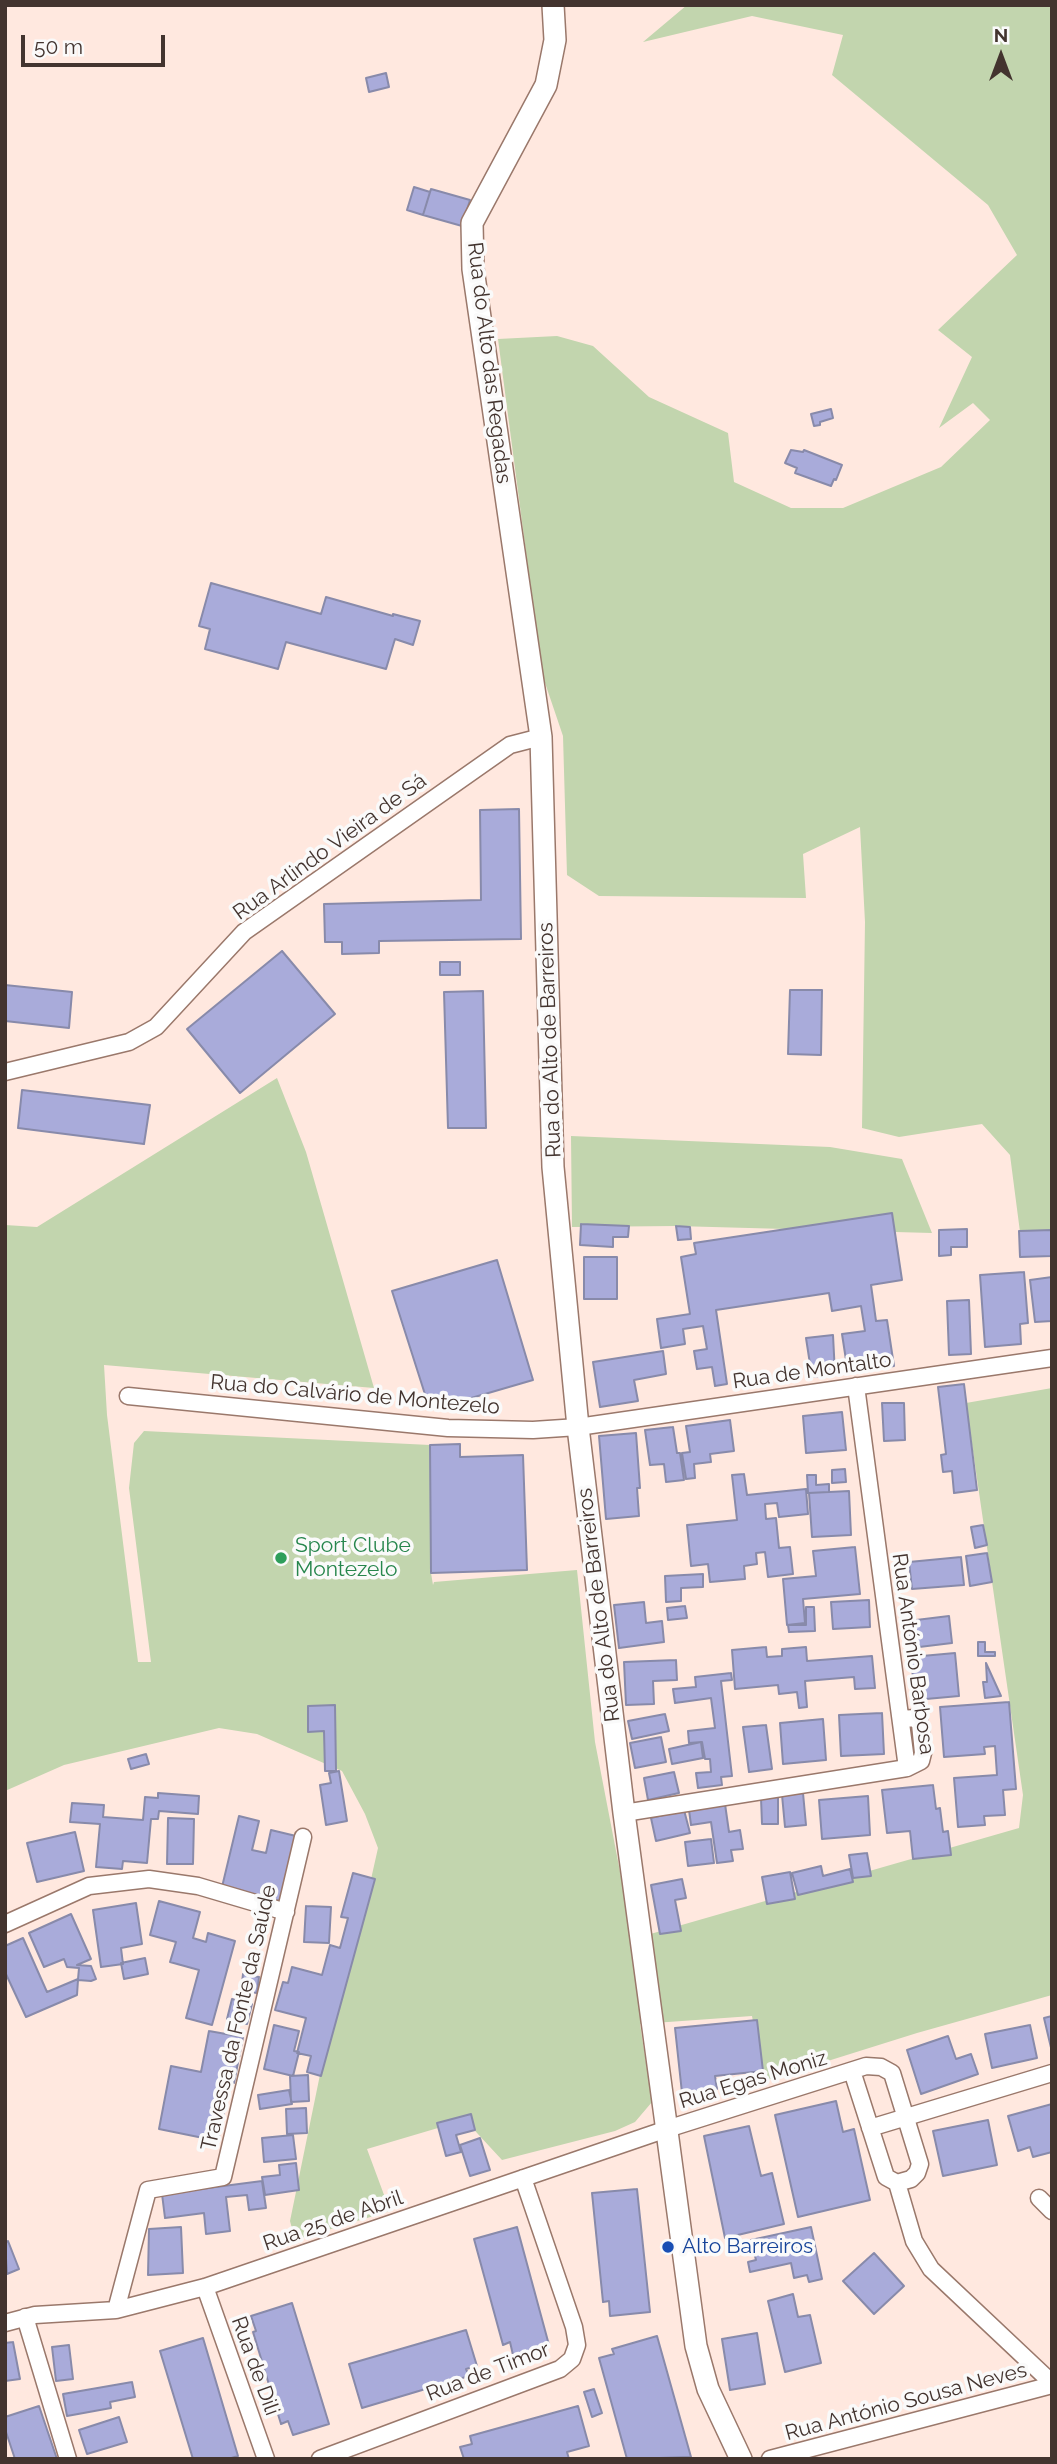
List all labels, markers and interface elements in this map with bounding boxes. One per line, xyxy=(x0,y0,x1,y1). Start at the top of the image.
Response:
scale bar xyxy=(24,21,168,65)
north arrow xyxy=(966,21,1036,91)
text: N xyxy=(994,24,1008,46)
text: 50 m xyxy=(34,34,83,59)
street label: Rua do Alto das Regadas xyxy=(462,241,516,485)
street label: Rua Arlindo Vieira de Sá xyxy=(228,768,432,926)
street label: Rua do Alto de Barreiros xyxy=(533,922,567,1158)
street label: Rua de Montalto xyxy=(731,1347,893,1395)
street label: Rua do Calvário de Montezelo xyxy=(209,1370,501,1420)
street label: Rua do Alto de Barreiros xyxy=(572,1487,626,1723)
place label: Sport Clube Montezelo xyxy=(295,1533,411,1583)
marker: Sport Clube Montezelo xyxy=(273,1550,289,1566)
street label: Rua António Barbosa xyxy=(886,1552,940,1756)
street label: Travessa da Fonte da Saúde xyxy=(196,1883,282,2153)
street label: Rua Egas Moniz xyxy=(676,2046,830,2114)
street label: Rua 25 de Abril xyxy=(260,2185,406,2257)
place label: Alto Barreiros xyxy=(682,2234,813,2260)
marker: Alto Barreiros xyxy=(660,2239,676,2255)
street label: Rua de Dili xyxy=(225,2313,285,2419)
street label: Rua de Timor xyxy=(423,2337,553,2407)
street label: Rua António Sousa Neves xyxy=(782,2358,1030,2446)

